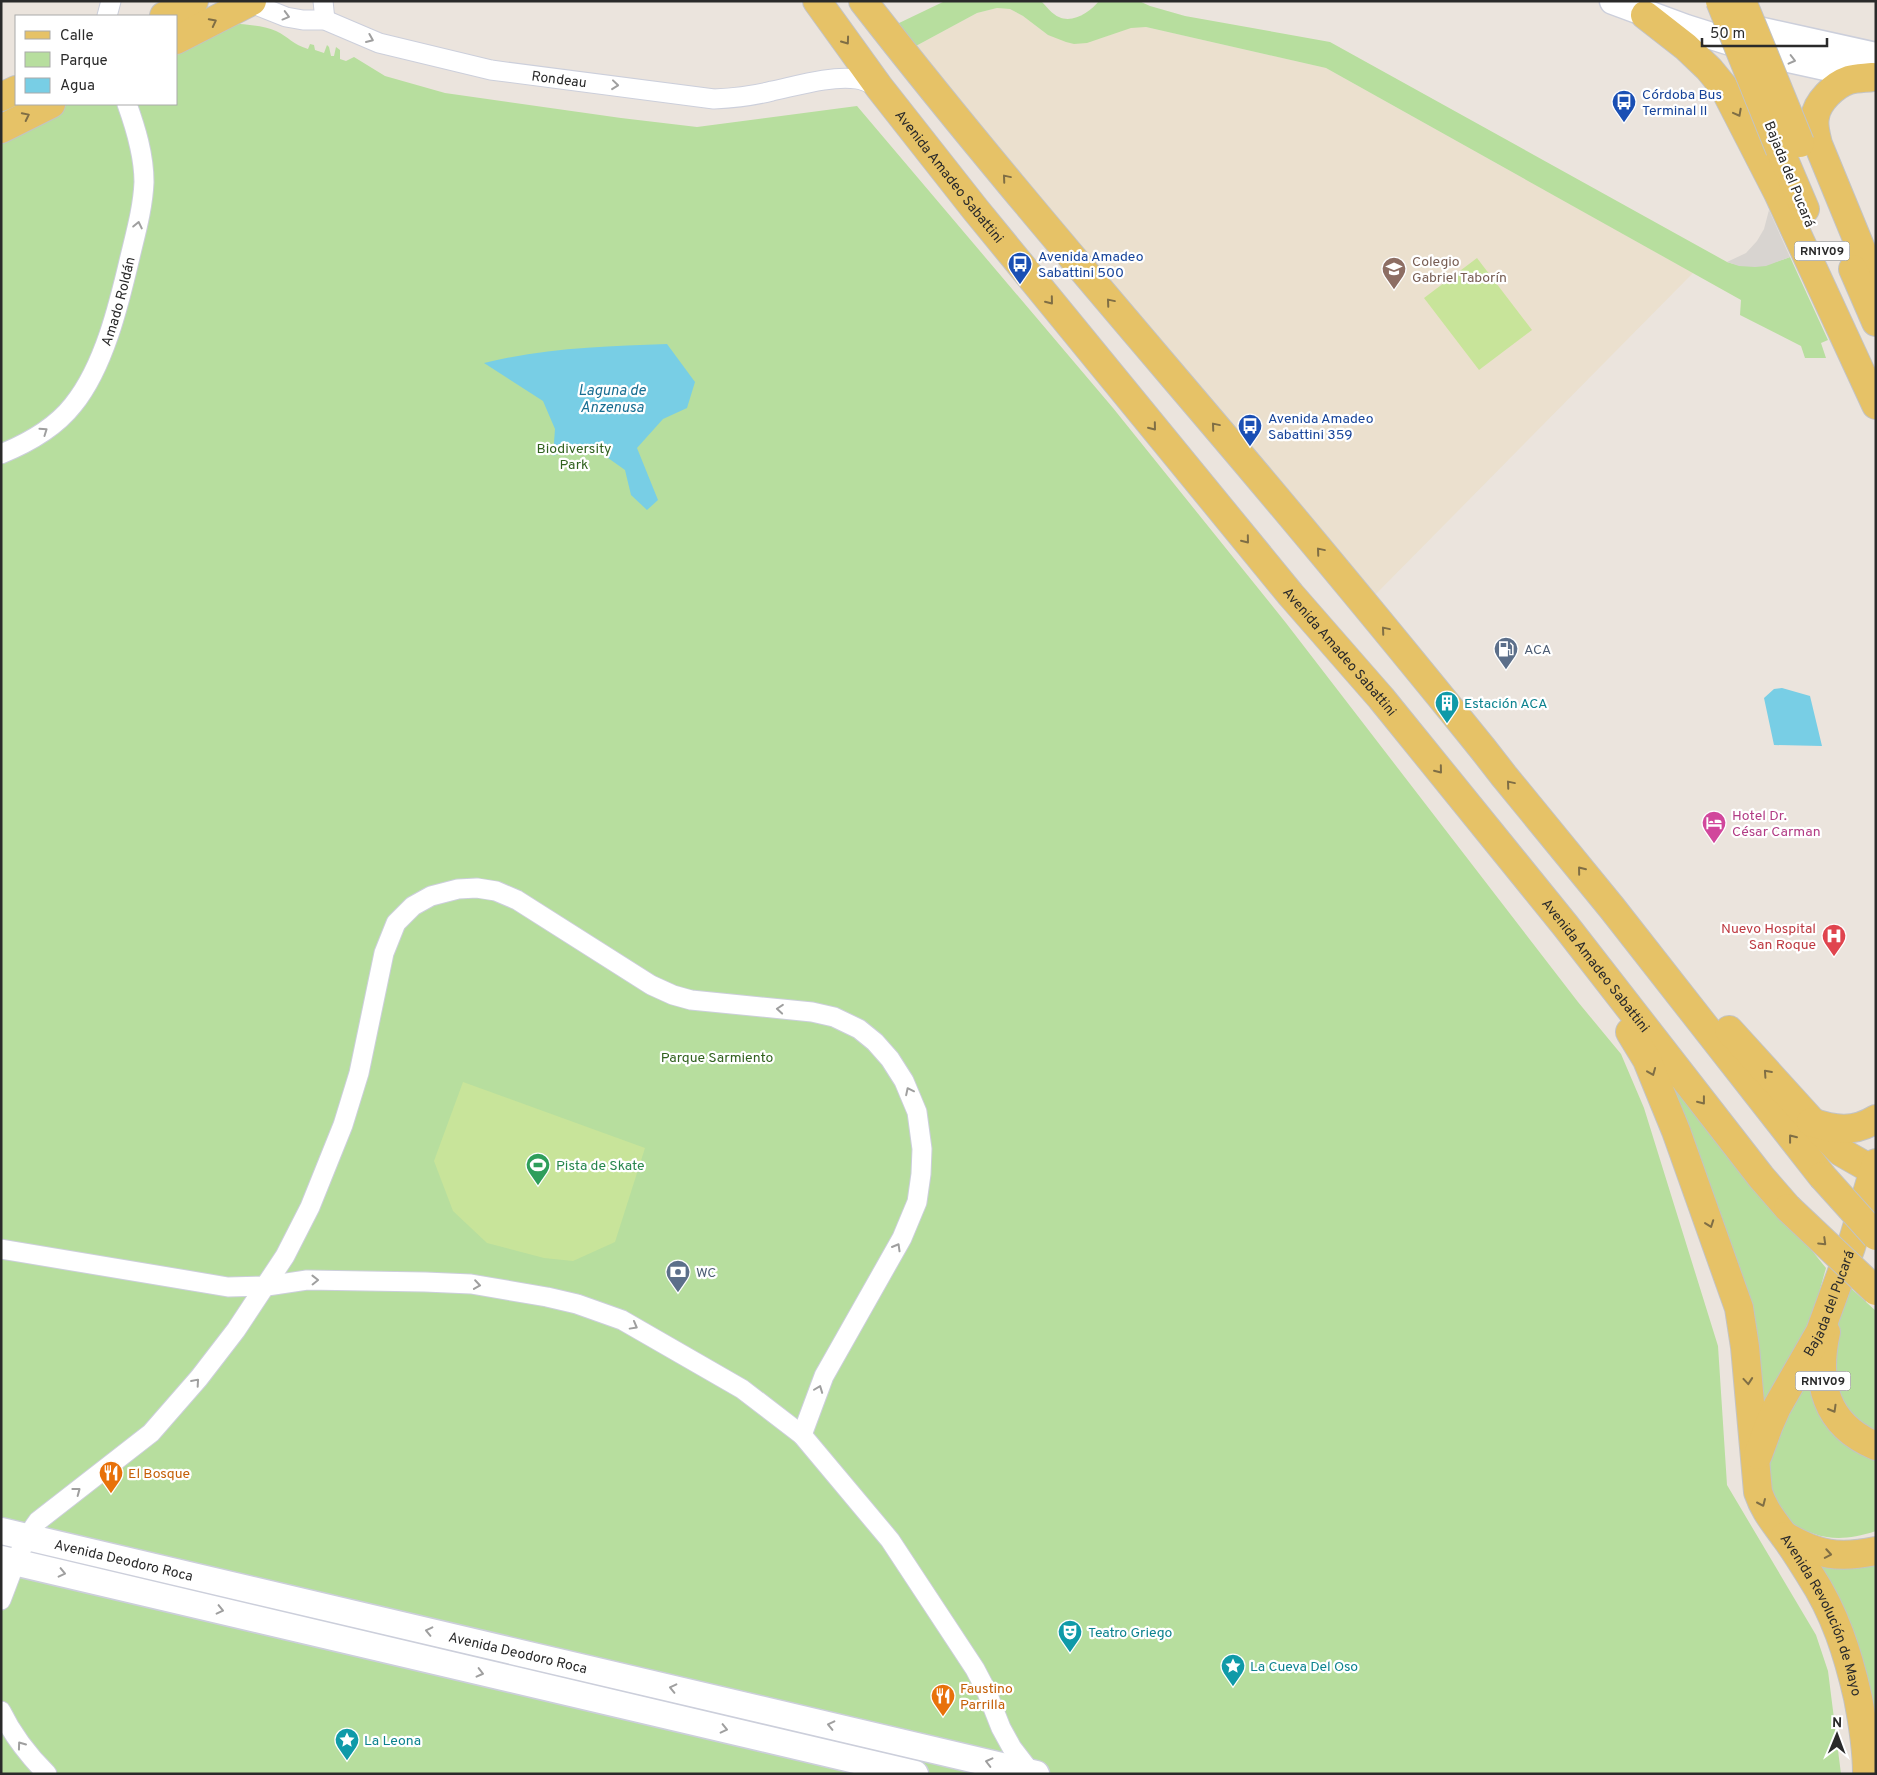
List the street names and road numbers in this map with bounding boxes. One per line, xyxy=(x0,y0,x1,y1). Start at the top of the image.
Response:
street label: Rondeau xyxy=(530,68,588,92)
street label: Avenida Amadeo Sabattini xyxy=(891,107,1007,247)
street label: Bajada del Pucará xyxy=(1760,119,1818,230)
road number: RN1V09 xyxy=(1794,242,1850,260)
street label: Amado Roldán xyxy=(99,255,140,349)
street label: Avenida Amadeo Sabattini xyxy=(1278,585,1399,720)
street label: Avenida Amadeo Sabattini xyxy=(1537,896,1652,1036)
street label: Bajada del Pucará xyxy=(1801,1248,1859,1360)
road number: RN1V09 xyxy=(1796,1372,1850,1390)
street label: Avenida Revolución de Mayo xyxy=(1776,1531,1864,1698)
street label: Avenida Deodoro Roca xyxy=(52,1537,194,1586)
street label: Avenida Deodoro Roca xyxy=(447,1629,589,1678)

